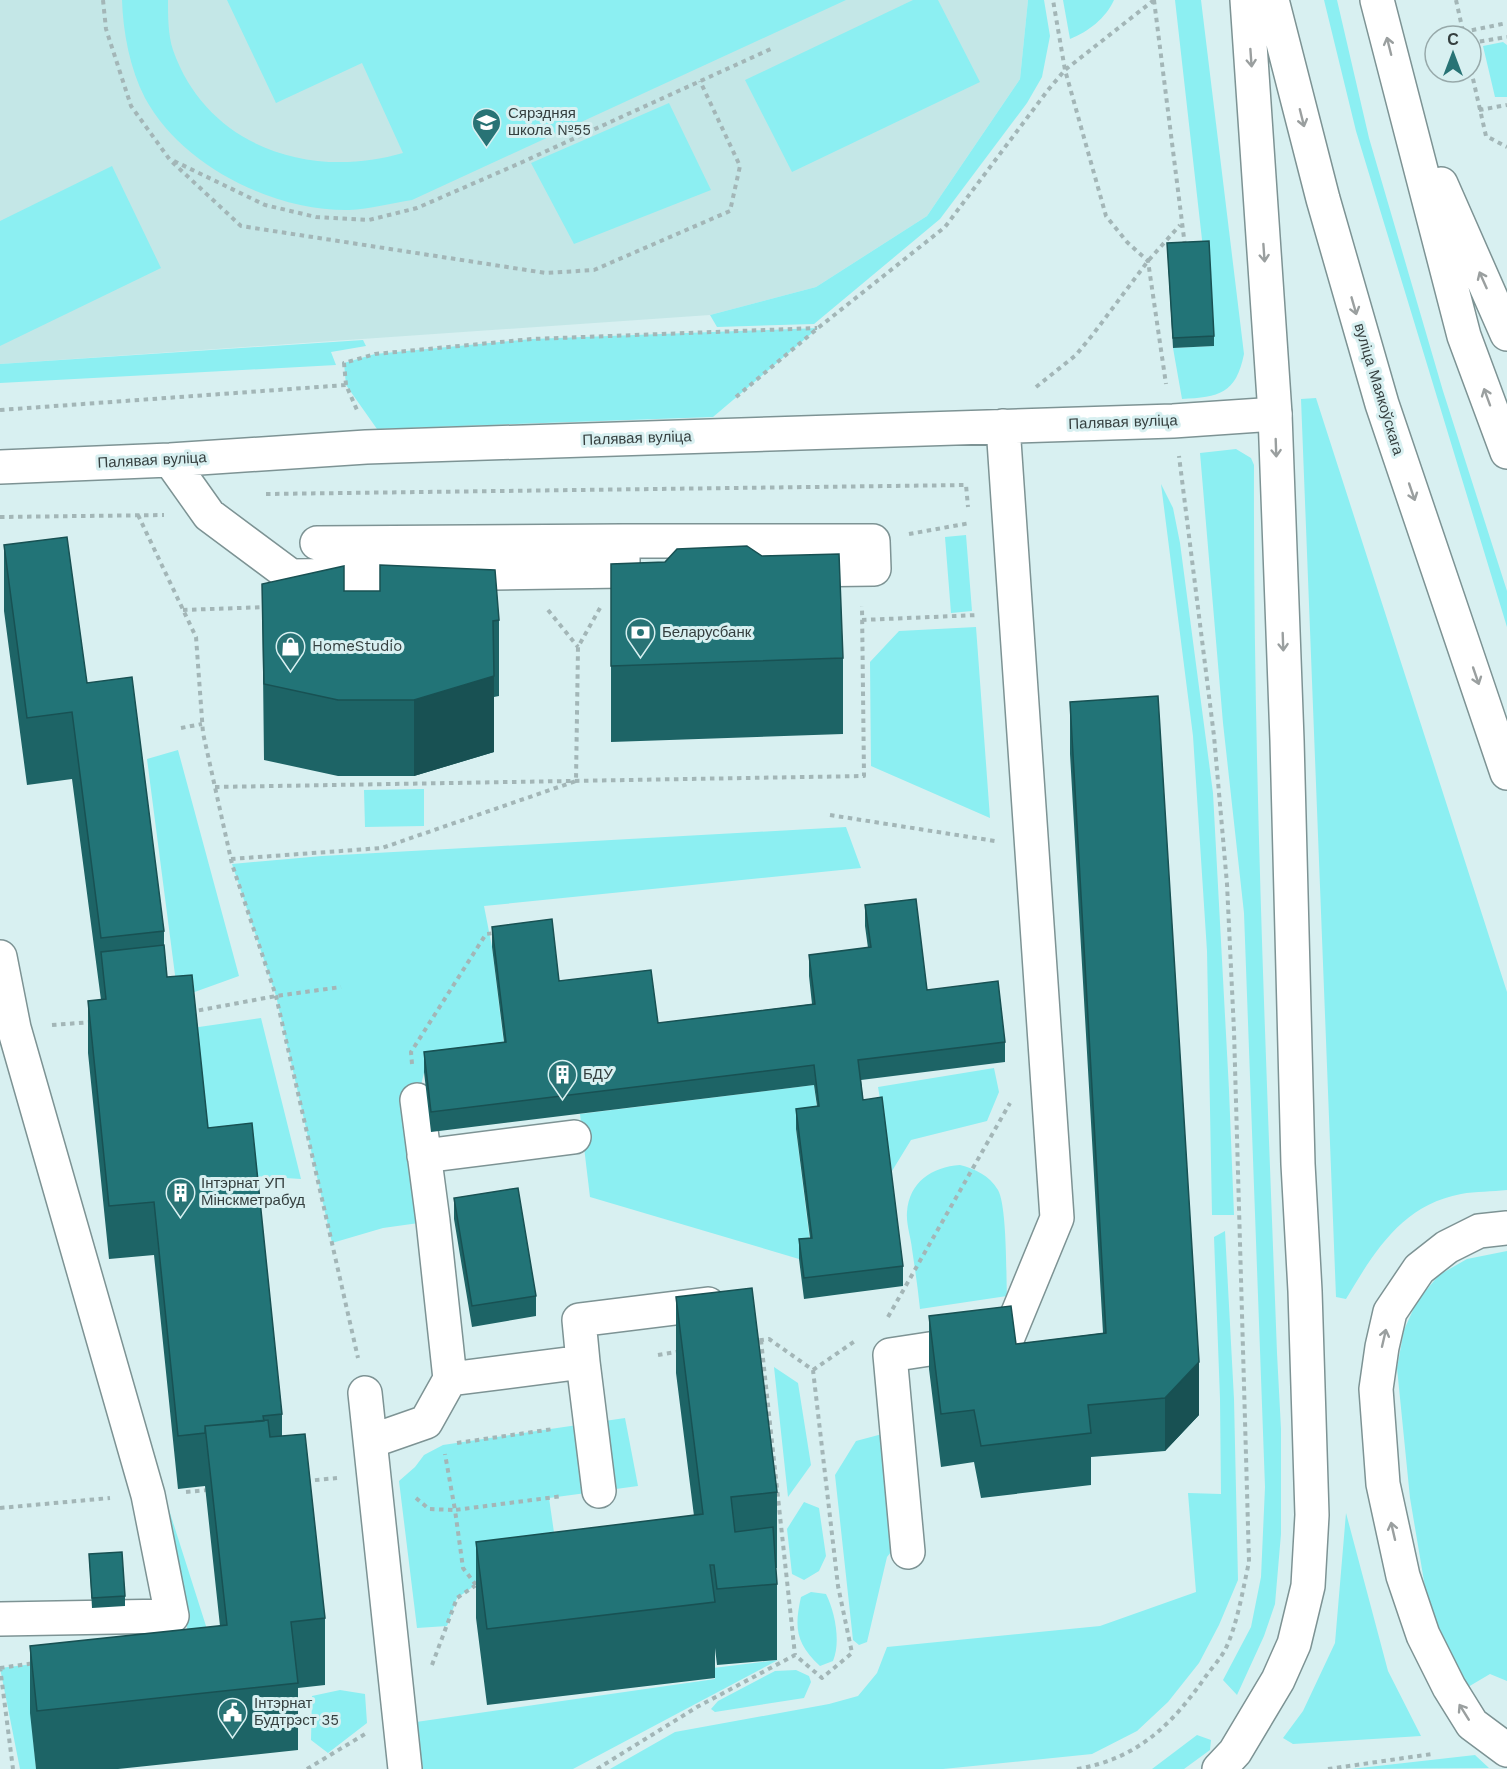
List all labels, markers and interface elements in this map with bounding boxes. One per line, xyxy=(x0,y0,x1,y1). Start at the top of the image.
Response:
north arrow xyxy=(1423,24,1483,84)
text: С xyxy=(1447,30,1459,49)
one-way arrow xyxy=(1382,37,1394,56)
one-way arrow xyxy=(1246,48,1257,68)
place label: Сярэдняя школа №55 xyxy=(508,104,591,139)
school or university icon: Сярэдняя школа №55 xyxy=(471,106,503,148)
one-way arrow xyxy=(1297,108,1308,127)
one-way arrow xyxy=(1259,242,1270,262)
one-way arrow xyxy=(1477,271,1488,289)
one-way arrow xyxy=(1348,296,1360,315)
street label: вуліца Маякоўскага xyxy=(1350,321,1408,458)
one-way arrow xyxy=(1480,388,1491,407)
street label: Палявая вуліца xyxy=(1068,411,1179,433)
street label: Палявая вуліца xyxy=(582,427,693,449)
one-way arrow xyxy=(1270,437,1282,457)
street label: Палявая вуліца xyxy=(97,448,208,472)
one-way arrow xyxy=(1408,482,1419,501)
bank icon: Беларусбанк xyxy=(625,616,657,658)
place label: Беларусбанк xyxy=(662,623,752,641)
shop icon: HomeStudio xyxy=(275,630,307,672)
one-way arrow xyxy=(1278,632,1289,652)
place label: HomeStudio xyxy=(312,637,402,655)
one-way arrow xyxy=(1471,666,1482,685)
building icon: БДУ xyxy=(546,1058,578,1100)
place label: БДУ xyxy=(583,1065,613,1083)
place label: Інтэрнат УП Мінскметрабуд xyxy=(201,1174,305,1209)
building icon: Інтэрнат УП Мінскметрабуд xyxy=(164,1176,196,1218)
one-way arrow xyxy=(1378,1329,1390,1348)
one-way arrow xyxy=(1387,1522,1399,1541)
place label: Інтэрнат Будтрэст 35 xyxy=(254,1694,339,1729)
public building icon: Інтэрнат Будтрэст 35 xyxy=(217,1696,249,1738)
one-way arrow xyxy=(1458,1703,1471,1720)

